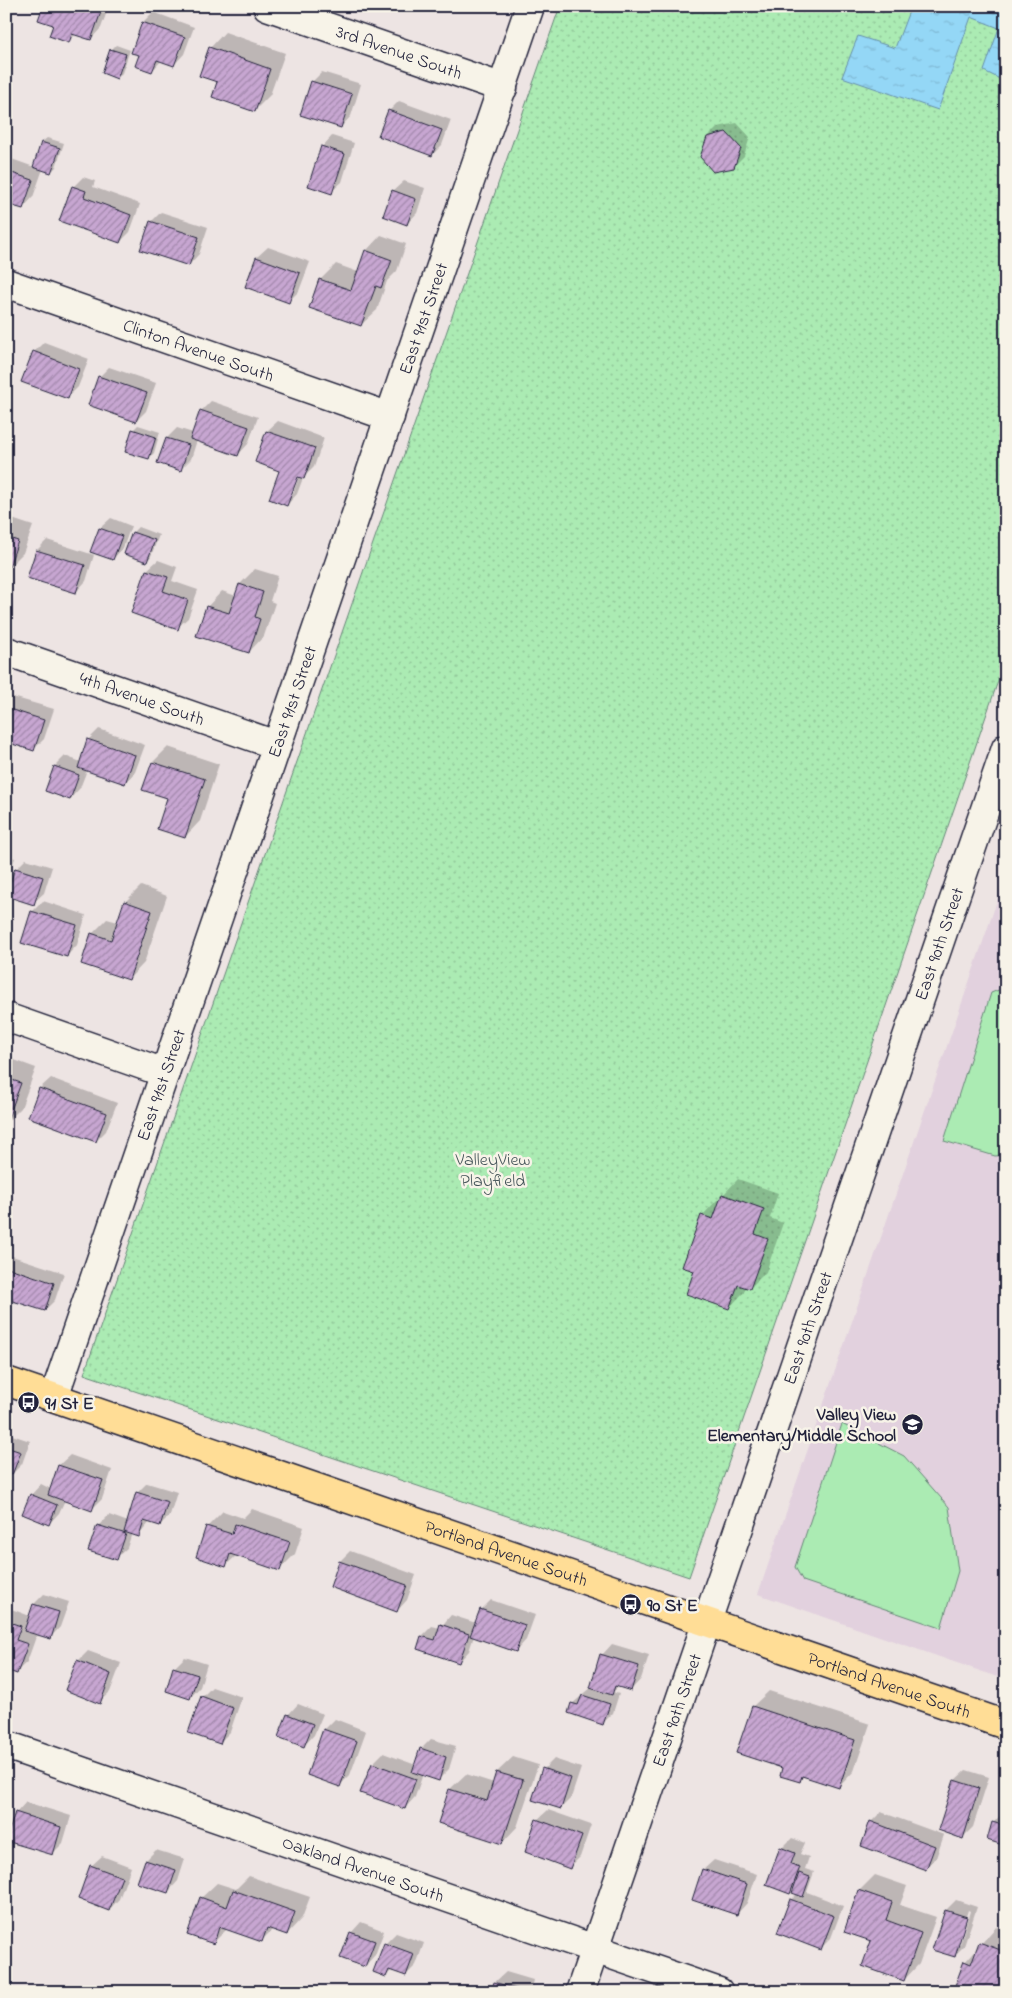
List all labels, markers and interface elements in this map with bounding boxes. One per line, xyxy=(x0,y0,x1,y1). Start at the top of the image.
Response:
street label: 3rd Avenue South xyxy=(332,20,465,88)
street label: East 91st Street xyxy=(394,260,456,378)
street label: Clinton Avenue South xyxy=(119,314,277,390)
street label: East 91st Street xyxy=(263,643,325,762)
street label: 4th Avenue South xyxy=(75,666,207,734)
street label: East 90th Street xyxy=(909,884,972,1005)
street label: East 91st Street xyxy=(132,1026,194,1145)
park label: ValleyView Playfield xyxy=(455,1148,531,1195)
street label: East 90th Street xyxy=(778,1268,841,1389)
bus stop icon: 91 St E xyxy=(17,1391,41,1415)
place label: 91 St E xyxy=(44,1392,94,1418)
place label: Valley View Elementary/Middle School xyxy=(707,1403,896,1451)
school or university icon: Valley View Elementary/Middle School xyxy=(900,1412,924,1436)
street label: Portland Avenue South xyxy=(421,1515,591,1595)
bus stop icon: 90 St E xyxy=(619,1593,643,1617)
place label: 90 St E xyxy=(646,1594,698,1620)
street label: Portland Avenue South xyxy=(804,1647,974,1727)
street label: East 90th Street xyxy=(647,1651,710,1771)
street label: Oakland Avenue South xyxy=(278,1831,447,1911)

